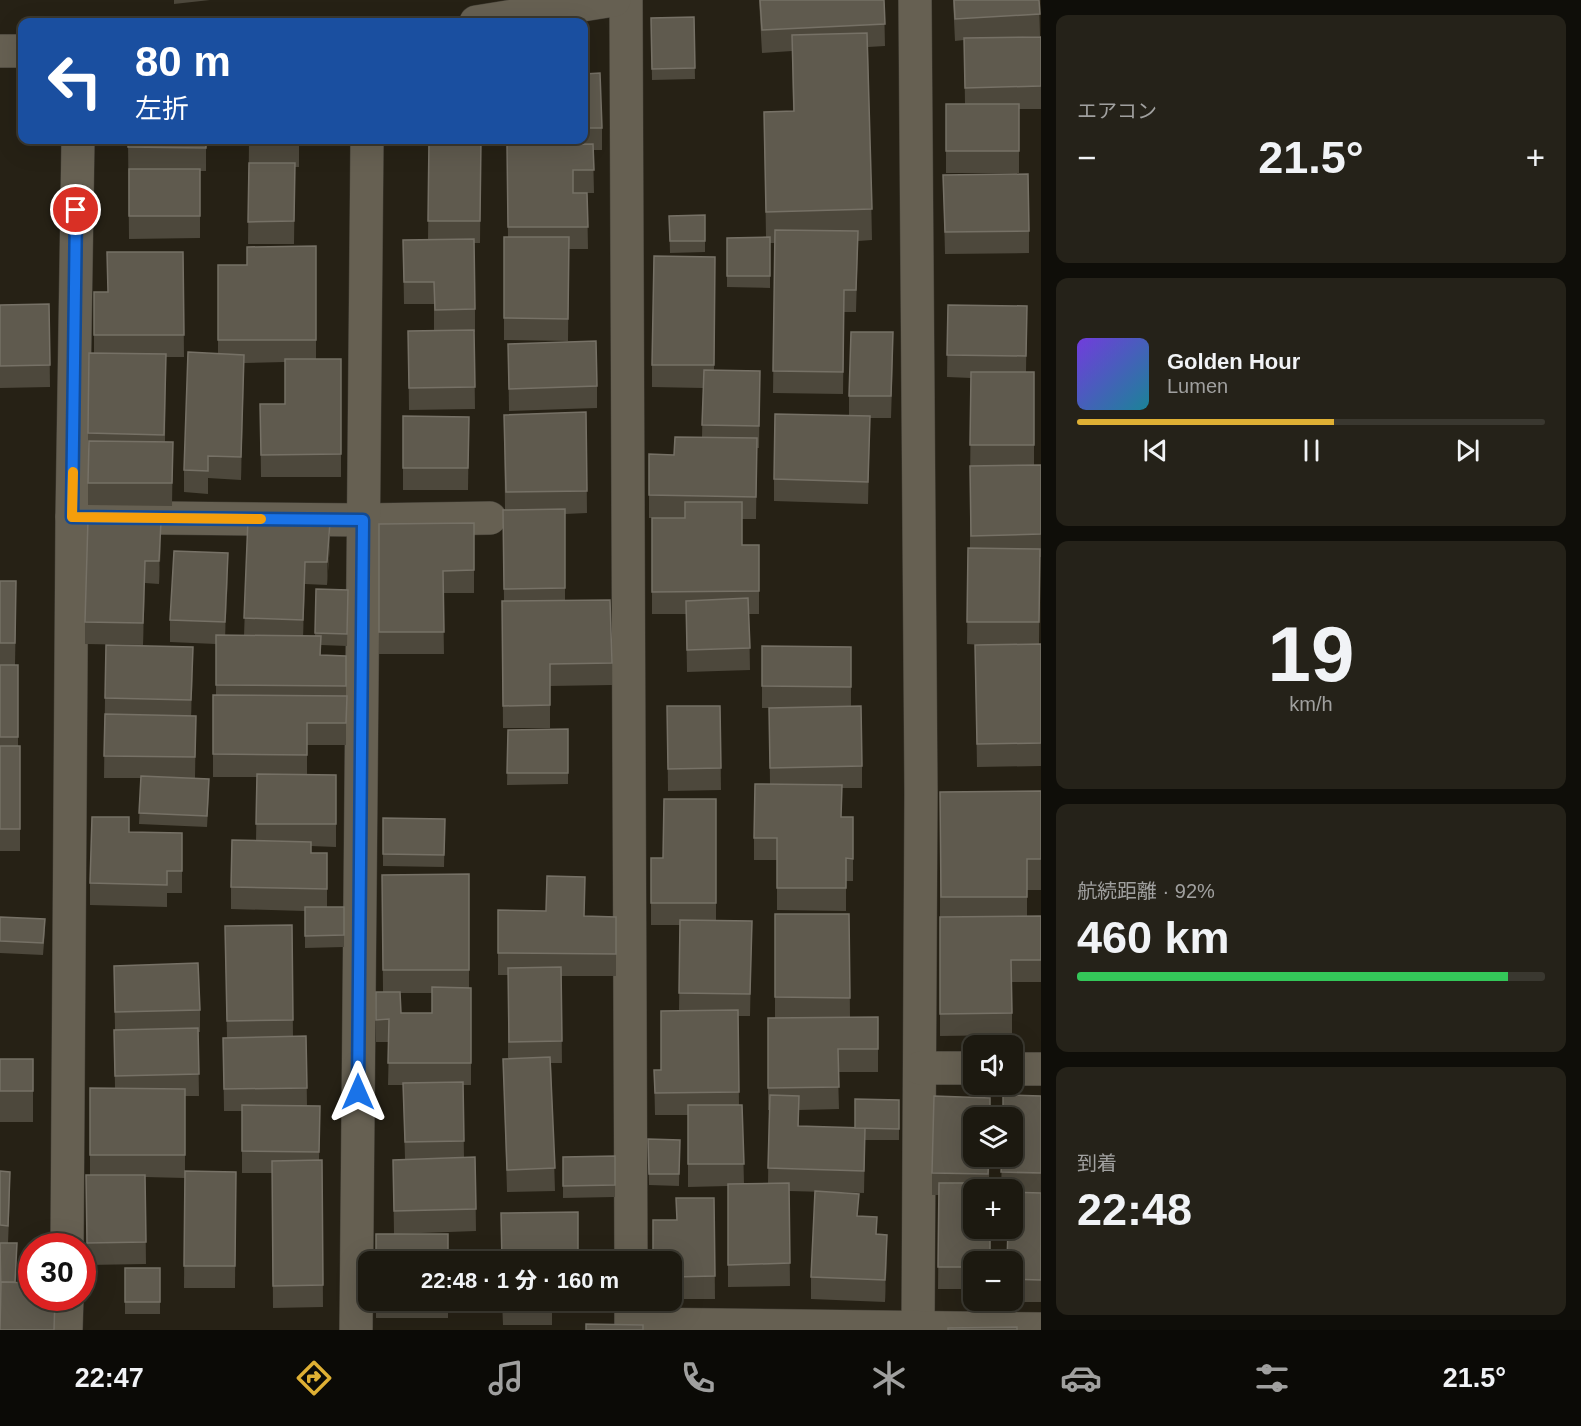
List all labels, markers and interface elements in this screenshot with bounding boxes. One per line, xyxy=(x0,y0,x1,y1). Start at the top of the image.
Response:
text: 80 m xyxy=(135,38,231,85)
icon: left xyxy=(36,42,114,120)
text: 左折 xyxy=(135,94,189,124)
text: エアコン xyxy=(1077,100,1157,122)
text: 21.5° xyxy=(1258,132,1364,183)
text: − xyxy=(1077,139,1096,176)
text: + xyxy=(1526,139,1545,176)
pin xyxy=(50,184,101,235)
icon: arrive xyxy=(59,193,92,226)
text: Golden Hour xyxy=(1167,349,1300,374)
text: Lumen xyxy=(1167,375,1228,397)
icon: previous xyxy=(1139,434,1172,467)
icon: pause xyxy=(1295,434,1328,467)
icon: next xyxy=(1451,434,1484,467)
text: 19 xyxy=(1268,610,1354,698)
text: km/h xyxy=(1289,693,1333,715)
text: 航続距離 · 92% xyxy=(1077,880,1215,902)
text: 460 km xyxy=(1077,912,1230,963)
map controls xyxy=(963,1035,1023,1311)
button: sound xyxy=(963,1035,1023,1095)
position arrow xyxy=(326,1060,390,1124)
button: layers xyxy=(963,1107,1023,1167)
text: 到着 xyxy=(1077,1152,1117,1174)
button: + xyxy=(963,1179,1023,1239)
text: 22:48 xyxy=(1077,1184,1192,1235)
speed limit sign: 30 xyxy=(18,1233,96,1311)
button: − xyxy=(963,1251,1023,1311)
text: 22:48 · 1 分 · 160 m xyxy=(421,1268,619,1293)
icon: directions xyxy=(293,1357,335,1399)
icon: music xyxy=(485,1357,527,1399)
icon: phone xyxy=(677,1357,719,1399)
icon: climate xyxy=(868,1357,910,1399)
icon: car xyxy=(1060,1357,1102,1399)
icon: filters xyxy=(1251,1357,1293,1399)
text: 22:47 xyxy=(75,1363,144,1393)
text: 21.5° xyxy=(1443,1363,1506,1393)

